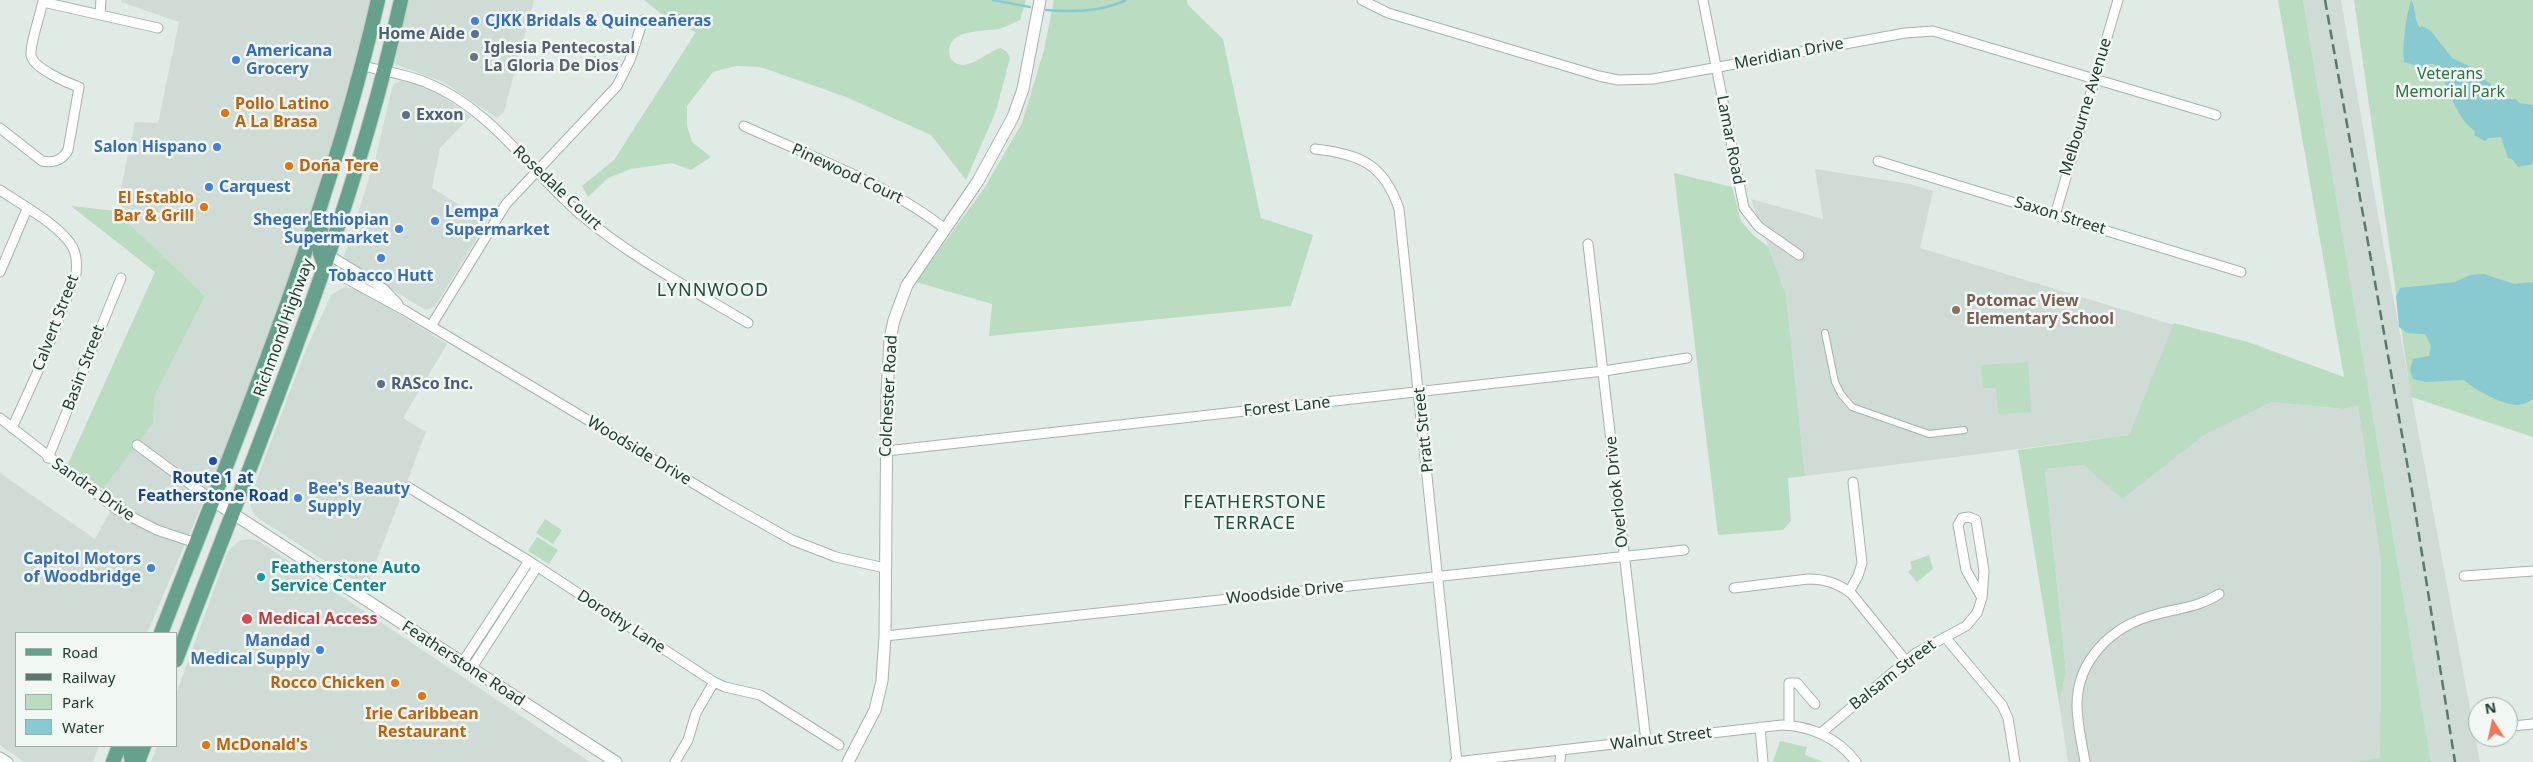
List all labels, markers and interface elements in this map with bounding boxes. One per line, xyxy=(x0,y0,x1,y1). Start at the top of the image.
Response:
place label: CJKK Bridals & Quinceañeras xyxy=(485,11,711,31)
marker: CJKK Bridals & Quinceañeras xyxy=(469,15,481,27)
place label: Home Aide xyxy=(378,24,465,44)
marker: Home Aide xyxy=(469,28,481,40)
street label: Meridian Drive xyxy=(1733,34,1845,74)
street label: Melbourne Avenue xyxy=(2056,36,2116,178)
place label: Iglesia Pentecostal La Gloria De Dios xyxy=(484,38,635,76)
place label: Americana Grocery xyxy=(246,41,332,79)
marker: Iglesia Pentecostal La Gloria De Dios xyxy=(468,51,480,63)
marker: Americana Grocery xyxy=(230,54,242,66)
park label: Veterans Memorial Park xyxy=(2395,64,2505,102)
place label: Pollo Latino A La Brasa xyxy=(235,94,329,132)
street label: Lamar Road xyxy=(1712,94,1748,186)
place label: Exxon xyxy=(416,105,464,125)
marker: Pollo Latino A La Brasa xyxy=(219,107,231,119)
marker: Exxon xyxy=(400,109,412,121)
place label: Salon Hispano xyxy=(94,137,207,157)
street label: Pinewood Court xyxy=(788,140,906,208)
marker: Salon Hispano xyxy=(211,141,223,153)
street label: Rosedale Court xyxy=(509,142,605,234)
place label: Doña Tere xyxy=(299,156,379,176)
marker: Doña Tere xyxy=(283,160,295,172)
place label: Carquest xyxy=(219,177,291,197)
marker: Carquest xyxy=(203,181,215,193)
place label: El Establo Bar & Grill xyxy=(113,188,194,226)
street label: Saxon Street xyxy=(2012,193,2108,239)
marker: El Establo Bar & Grill xyxy=(198,201,210,213)
place label: Lempa Supermarket xyxy=(445,202,550,240)
place label: Sheger Ethiopian Supermarket xyxy=(253,210,389,248)
marker: Lempa Supermarket xyxy=(429,215,441,227)
marker: Sheger Ethiopian Supermarket xyxy=(393,223,405,235)
marker: Tobacco Hutt xyxy=(375,252,387,264)
street label: Richmond Highway xyxy=(250,256,318,400)
place label: Tobacco Hutt xyxy=(328,266,434,286)
street label: Calvert Street xyxy=(29,272,83,374)
district label: LYNNWOOD xyxy=(656,280,770,302)
place label: Potomac View Elementary School xyxy=(1966,291,2114,329)
marker: Potomac View Elementary School xyxy=(1950,304,1962,316)
street label: Basin Street xyxy=(59,323,109,413)
street label: Colchester Road xyxy=(876,334,902,458)
place label: RASco Inc. xyxy=(391,374,473,394)
marker: RASco Inc. xyxy=(375,378,387,390)
street label: Pratt Street xyxy=(1410,387,1438,473)
street label: Forest Lane xyxy=(1243,393,1331,421)
street label: Woodside Drive xyxy=(583,412,695,490)
street label: Overlook Drive xyxy=(1602,435,1632,549)
street label: Sandra Drive xyxy=(48,454,138,526)
marker: Route 1 at Featherstone Road xyxy=(207,455,219,467)
place label: Route 1 at Featherstone Road xyxy=(137,468,289,506)
place label: Bee's Beauty Supply xyxy=(308,479,410,517)
marker: Bee's Beauty Supply xyxy=(292,492,304,504)
district label: FEATHERSTONE TERRACE xyxy=(1182,492,1328,534)
place label: Capitol Motors of Woodbridge xyxy=(23,549,141,587)
place label: Featherstone Auto Service Center xyxy=(271,558,420,596)
marker: Capitol Motors of Woodbridge xyxy=(145,562,157,574)
marker: Featherstone Auto Service Center xyxy=(255,571,267,583)
street label: Woodside Drive xyxy=(1225,577,1345,609)
street label: Dorothy Lane xyxy=(573,586,669,658)
place label: Medical Access xyxy=(258,609,378,629)
marker: Medical Access xyxy=(240,612,254,626)
street label: Featherstone Road xyxy=(398,617,528,711)
place label: Mandad Medical Supply xyxy=(190,631,310,669)
legend xyxy=(15,632,178,747)
street label: Balsam Street xyxy=(1846,635,1940,715)
text: Road xyxy=(62,642,98,662)
marker: Mandad Medical Supply xyxy=(314,644,326,656)
text: Railway xyxy=(62,667,115,687)
place label: Rocco Chicken xyxy=(270,673,385,693)
marker: Rocco Chicken xyxy=(389,677,401,689)
marker: Irie Caribbean Restaurant xyxy=(416,690,428,702)
text: Park xyxy=(62,692,94,712)
north arrow xyxy=(2468,697,2518,747)
text: N xyxy=(2483,697,2498,718)
place label: Irie Caribbean Restaurant xyxy=(365,704,479,742)
text: Water xyxy=(62,717,104,737)
street label: Walnut Street xyxy=(1609,723,1713,755)
place label: McDonald's xyxy=(216,735,308,755)
marker: McDonald's xyxy=(200,739,212,751)

